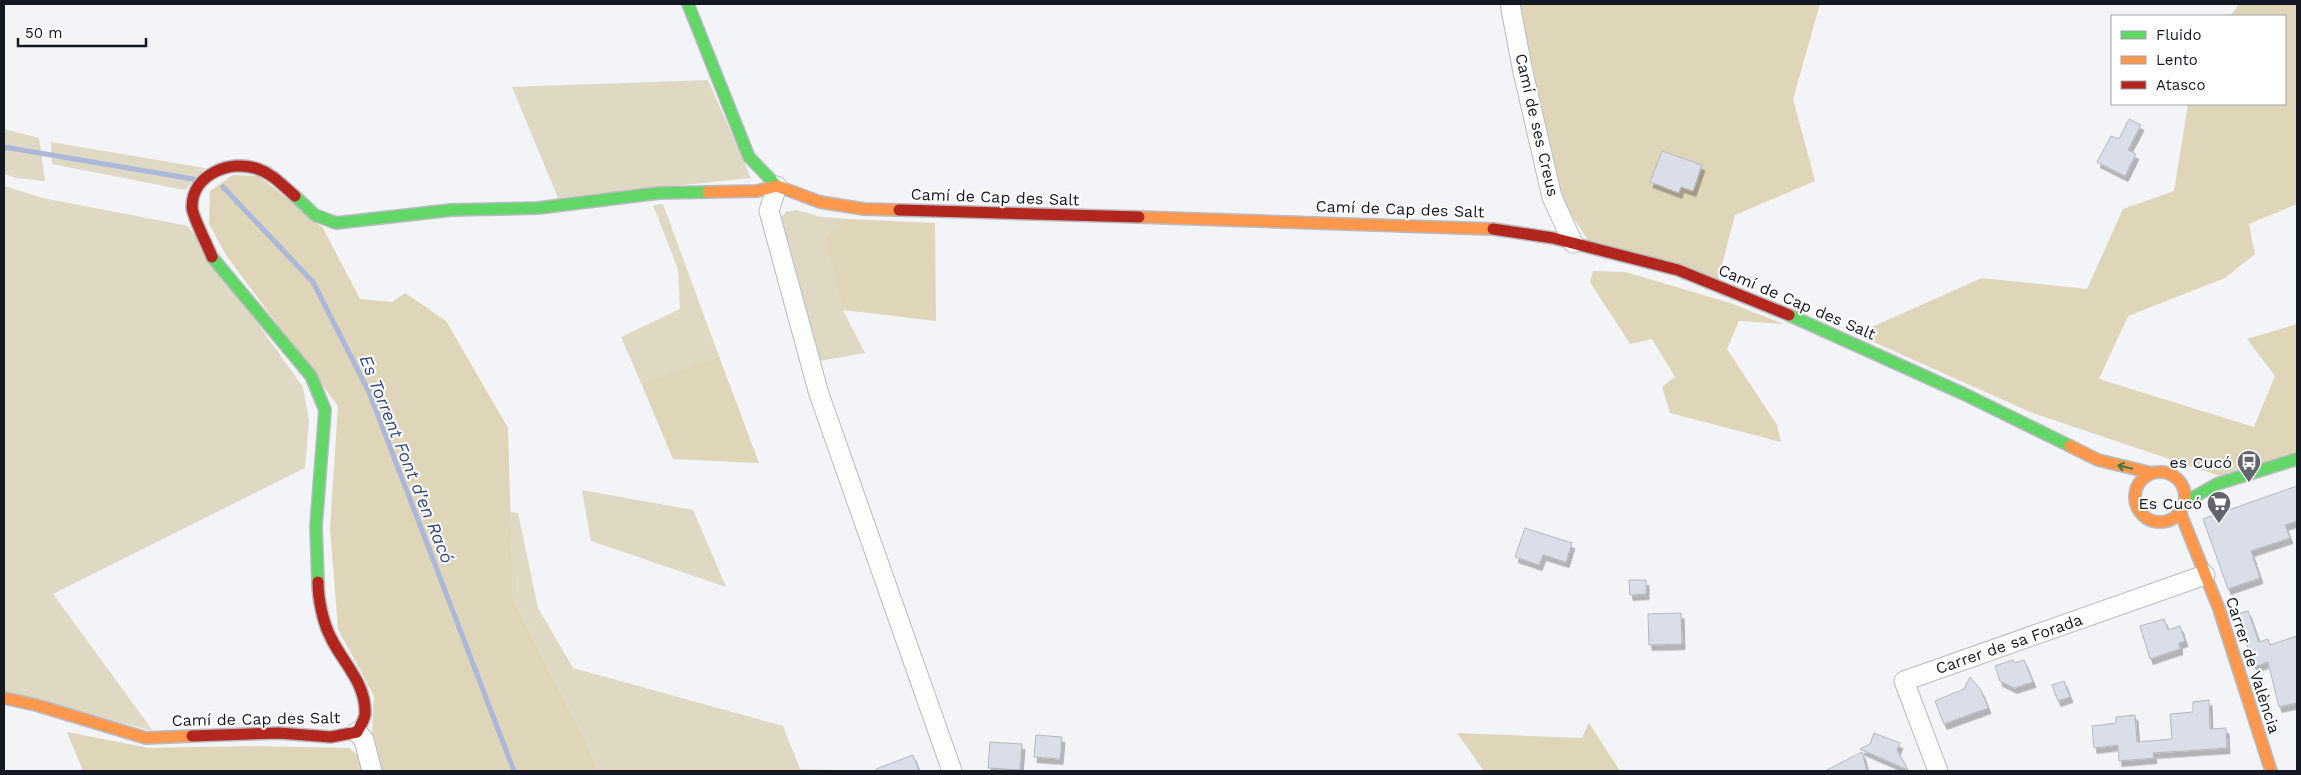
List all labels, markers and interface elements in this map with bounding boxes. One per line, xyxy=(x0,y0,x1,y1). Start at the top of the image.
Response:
scale bar xyxy=(18,15,145,47)
legend xyxy=(2111,15,2286,105)
text: 50 m xyxy=(25,24,62,42)
text: Fluido xyxy=(2156,26,2201,44)
text: Lento xyxy=(2156,51,2198,69)
street label: Camí de ses Creus xyxy=(1511,52,1563,198)
text: Atasco xyxy=(2156,76,2205,94)
street label: Camí de Cap des Salt xyxy=(910,185,1080,209)
street label: Camí de Cap des Salt xyxy=(1315,197,1485,221)
street label: Camí de Cap des Salt xyxy=(1716,260,1879,344)
water label: Es Torrent Font d'en Racó xyxy=(356,352,458,566)
bus stop icon: es Cucó xyxy=(2236,449,2262,483)
place label: es Cucó xyxy=(2169,453,2232,472)
one-way arrow xyxy=(2117,462,2133,471)
supermarket icon: Es Cucó xyxy=(2206,490,2232,524)
place label: Es Cucó xyxy=(2138,494,2202,513)
street label: Carrer de València xyxy=(2222,594,2284,736)
street label: Carrer de sa Forada xyxy=(1933,610,2085,678)
street label: Camí de Cap des Salt xyxy=(171,708,341,730)

